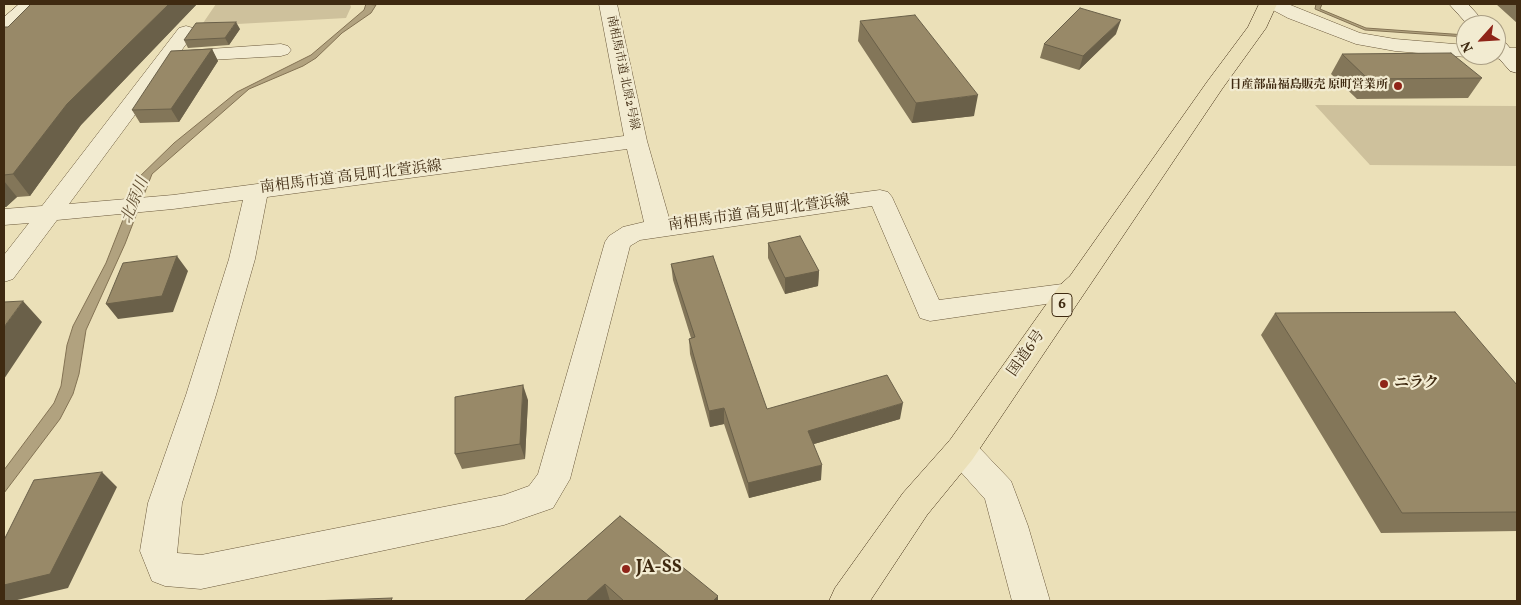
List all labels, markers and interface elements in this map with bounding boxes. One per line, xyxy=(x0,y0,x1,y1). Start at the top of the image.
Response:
street label: 南相馬市道 北原2号線 xyxy=(603,14,641,132)
north arrow xyxy=(1456,15,1506,65)
text: N xyxy=(1457,38,1479,55)
place label: 日産部品福島販売 原町営業所 xyxy=(1230,79,1388,93)
marker: 日産部品福島販売 原町営業所 xyxy=(1392,80,1404,92)
street label: 南相馬市道 高見町北萱浜線 xyxy=(259,158,443,198)
water label: 北原川 xyxy=(118,175,154,227)
street label: 南相馬市道 高見町北萱浜線 xyxy=(667,192,851,236)
road number: 6 xyxy=(1052,294,1072,316)
street label: 国道6号 xyxy=(1005,327,1049,381)
place label: ニラク xyxy=(1394,375,1439,393)
marker: ニラク xyxy=(1378,378,1390,390)
place label: JA-SS xyxy=(636,558,682,580)
marker: JA-SS xyxy=(620,563,632,575)

